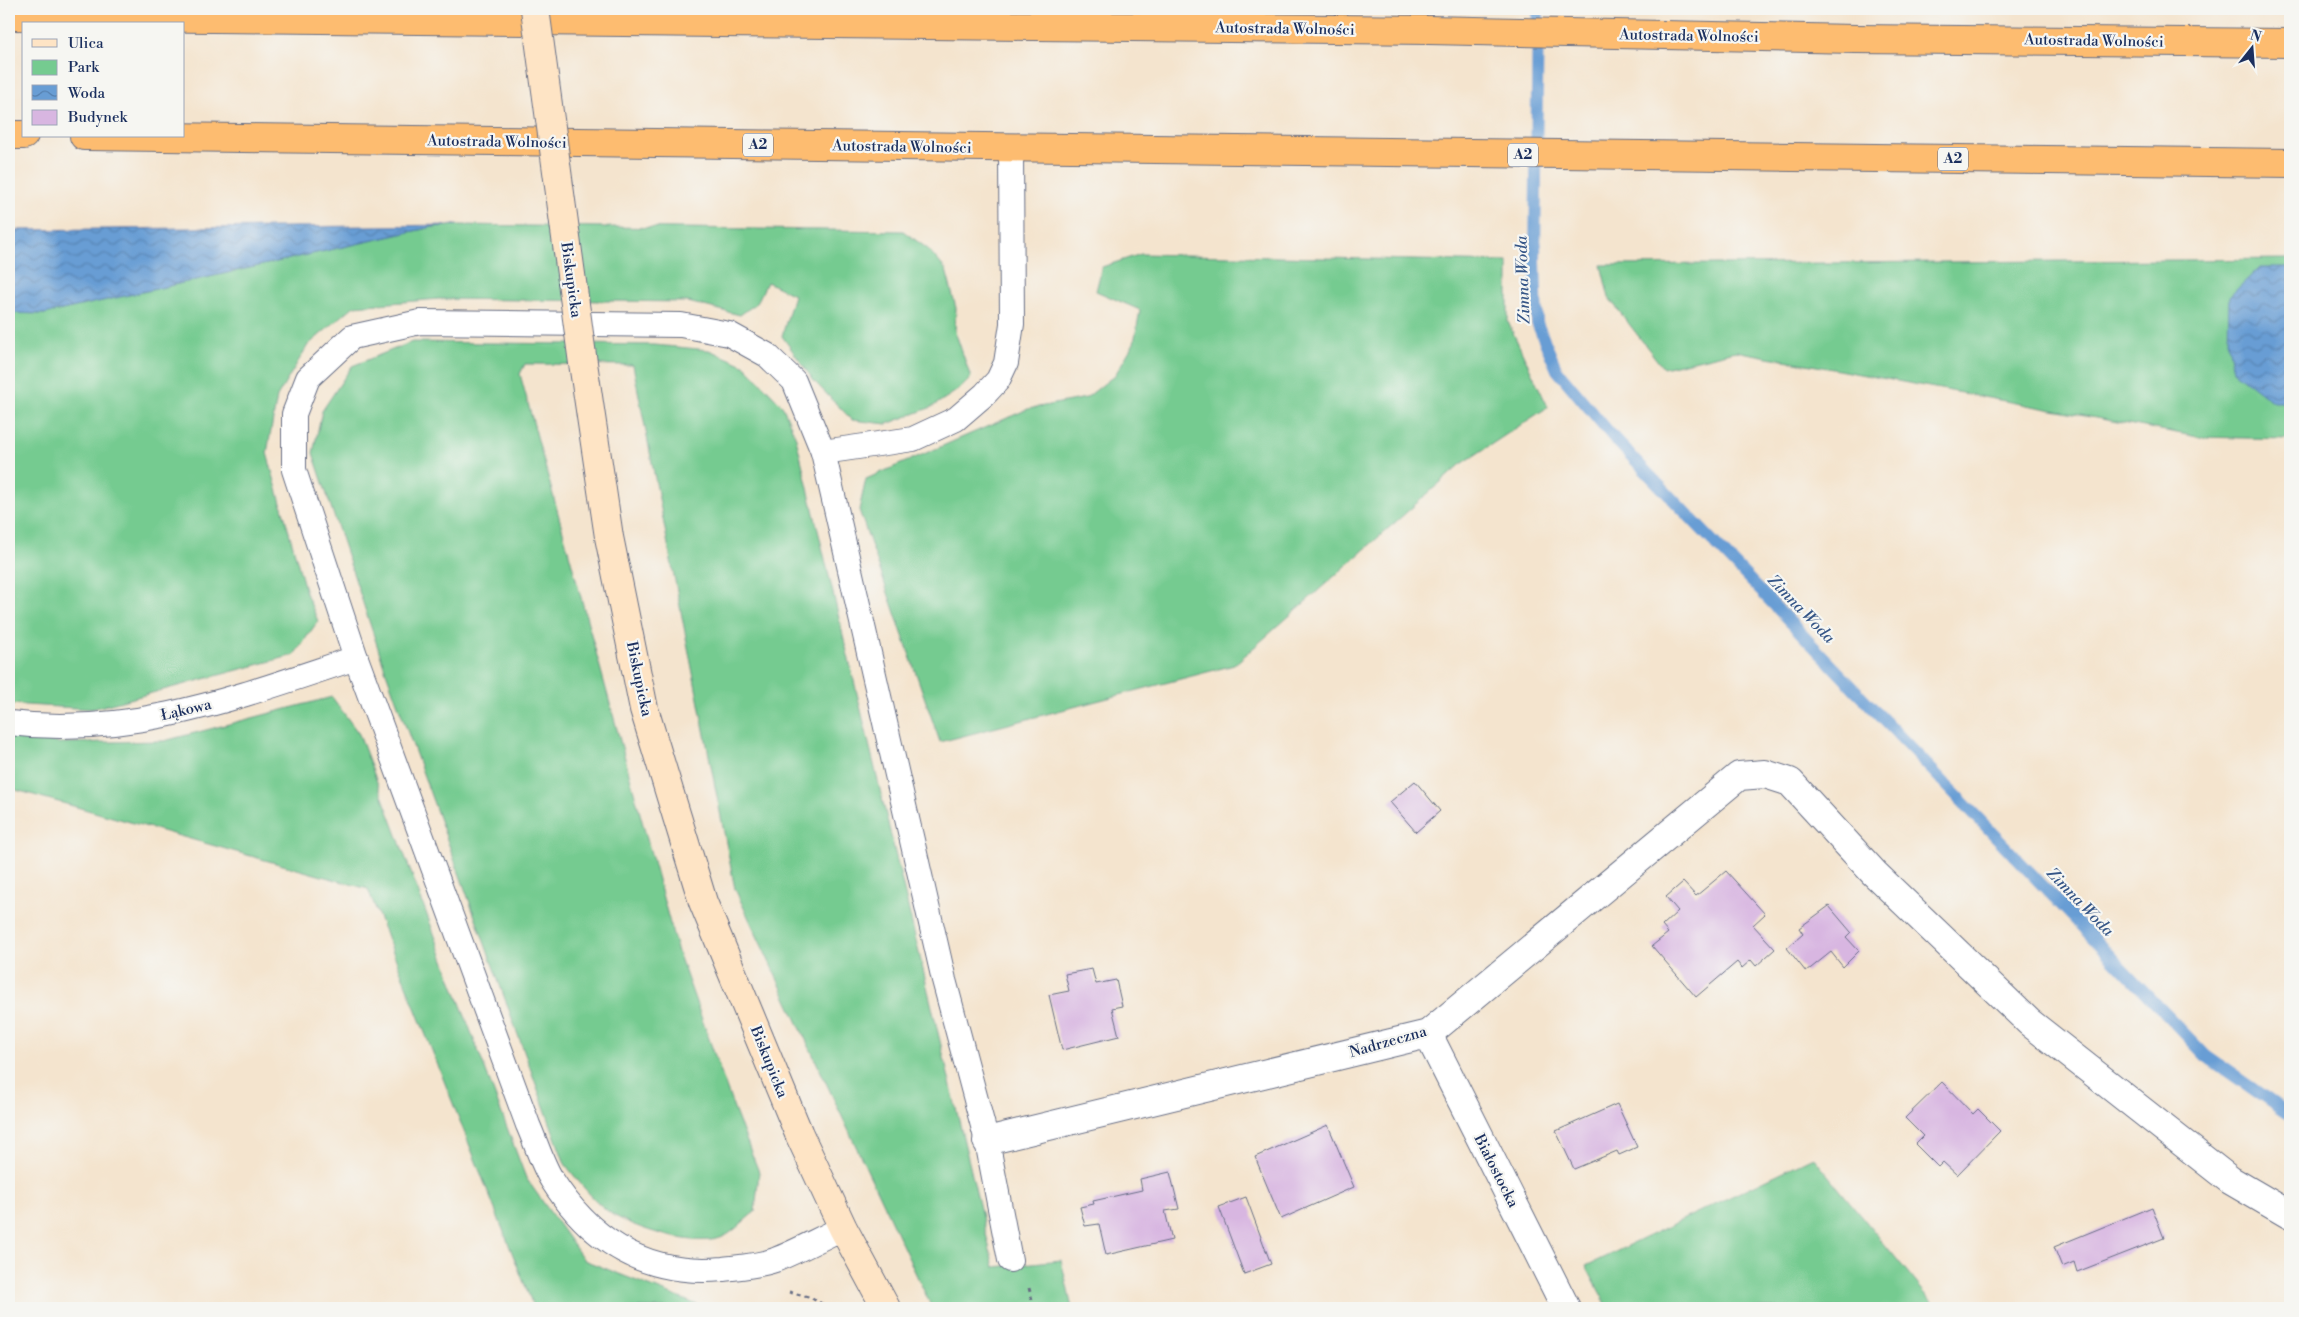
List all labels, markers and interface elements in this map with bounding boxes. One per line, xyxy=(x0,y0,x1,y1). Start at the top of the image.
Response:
street label: Autostrada Wolności xyxy=(1214,18,1355,40)
legend xyxy=(22,22,185,138)
north arrow xyxy=(2226,22,2276,72)
street label: Autostrada Wolności xyxy=(1618,25,1759,47)
text: N xyxy=(2248,26,2263,47)
street label: Autostrada Wolności xyxy=(2023,30,2164,52)
text: Ulica xyxy=(68,34,104,53)
text: Park xyxy=(68,58,100,77)
text: Woda xyxy=(67,84,106,103)
text: Budynek xyxy=(67,108,129,127)
street label: Autostrada Wolności xyxy=(426,131,567,153)
road number: A2 xyxy=(743,134,773,156)
street label: Autostrada Wolności xyxy=(831,136,972,158)
road number: A2 xyxy=(1508,144,1538,166)
road number: A2 xyxy=(1938,148,1968,170)
water label: Zimna Woda xyxy=(1511,235,1535,324)
street label: Biskupicka xyxy=(556,240,586,319)
water label: Zimna Woda xyxy=(1763,570,1839,648)
street label: Biskupicka xyxy=(622,639,656,719)
street label: Łąkowa xyxy=(159,695,214,725)
water label: Zimna Woda xyxy=(2042,863,2118,941)
street label: Biskupicka xyxy=(746,1022,792,1101)
street label: Nadrzeczna xyxy=(1347,1022,1429,1062)
street label: Białostocka xyxy=(1469,1130,1523,1211)

